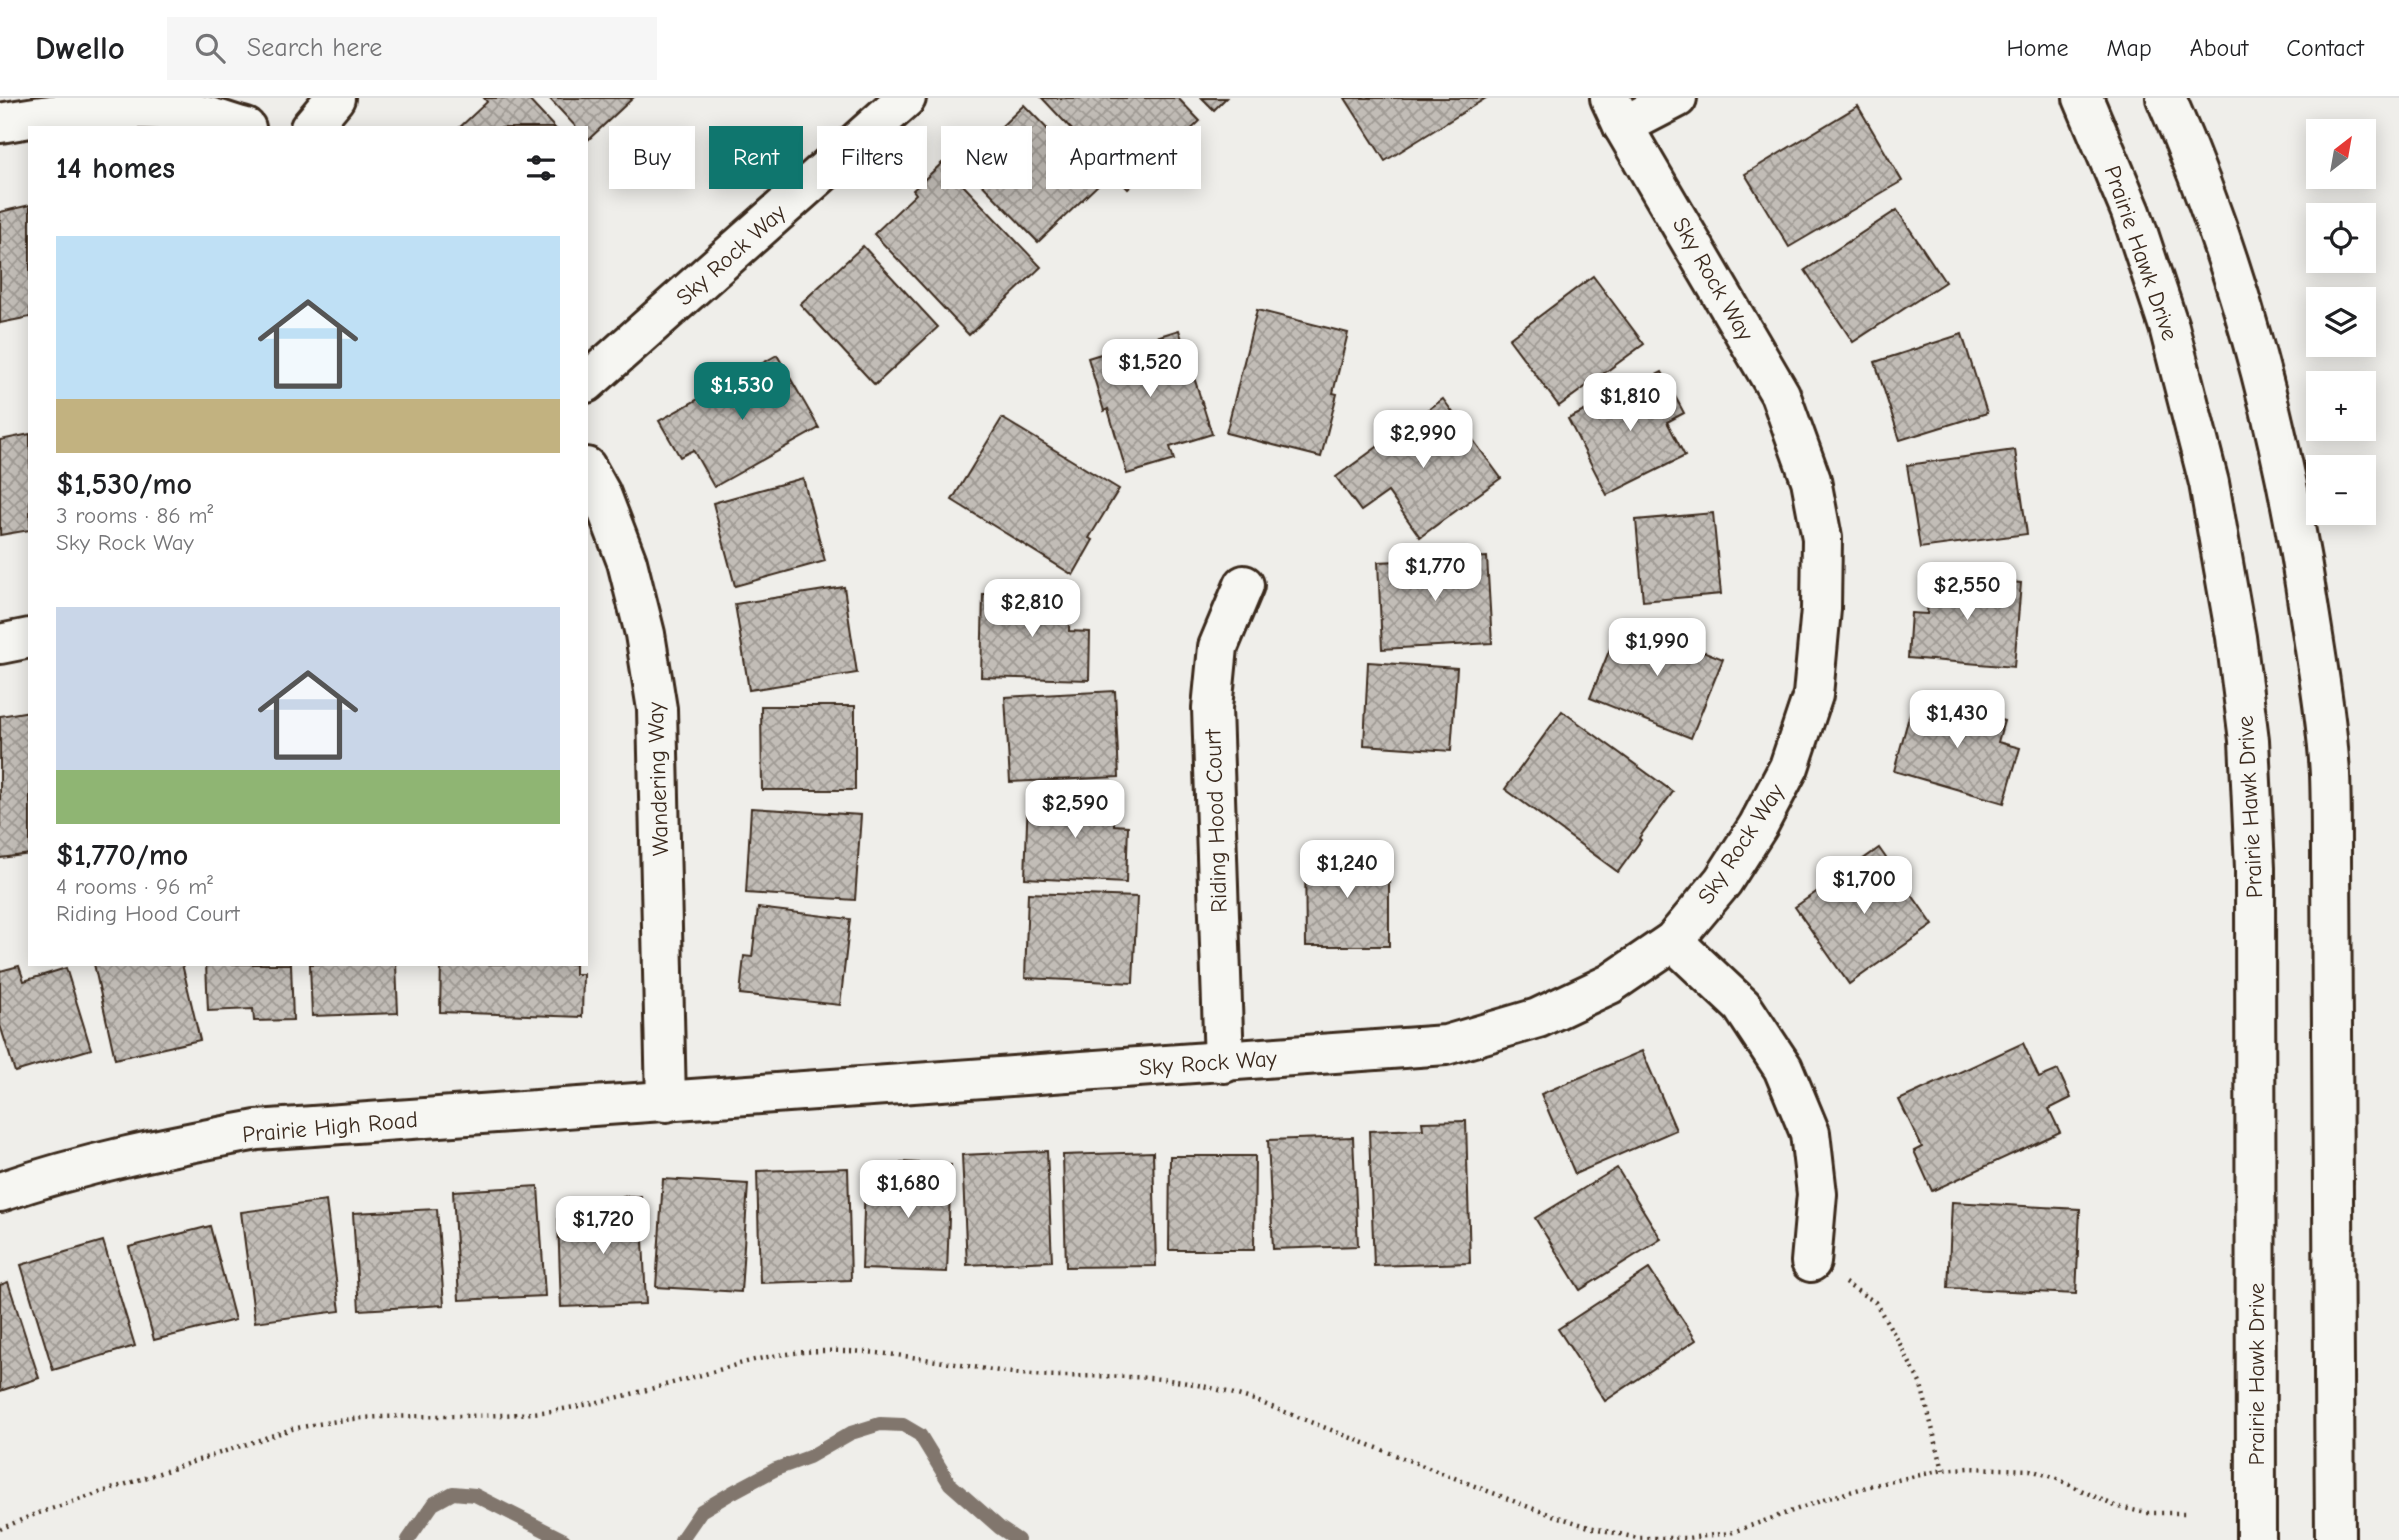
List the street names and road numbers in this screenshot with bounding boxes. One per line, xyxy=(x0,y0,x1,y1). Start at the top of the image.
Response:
street label: Prairie Hawk Drive xyxy=(2098,162,2184,344)
street label: Sky Rock Way xyxy=(671,198,792,311)
street label: Sky Rock Way xyxy=(1667,213,1760,346)
street label: Wandering Way xyxy=(642,701,674,857)
street label: Prairie Hawk Drive xyxy=(2232,715,2268,899)
street label: Riding Hood Court xyxy=(1199,727,1233,913)
street label: Sky Rock Way xyxy=(1692,778,1790,909)
street label: Sky Rock Way xyxy=(1138,1045,1278,1081)
street label: Prairie High Road xyxy=(241,1106,419,1148)
street label: Prairie Hawk Drive xyxy=(2243,1283,2270,1465)

